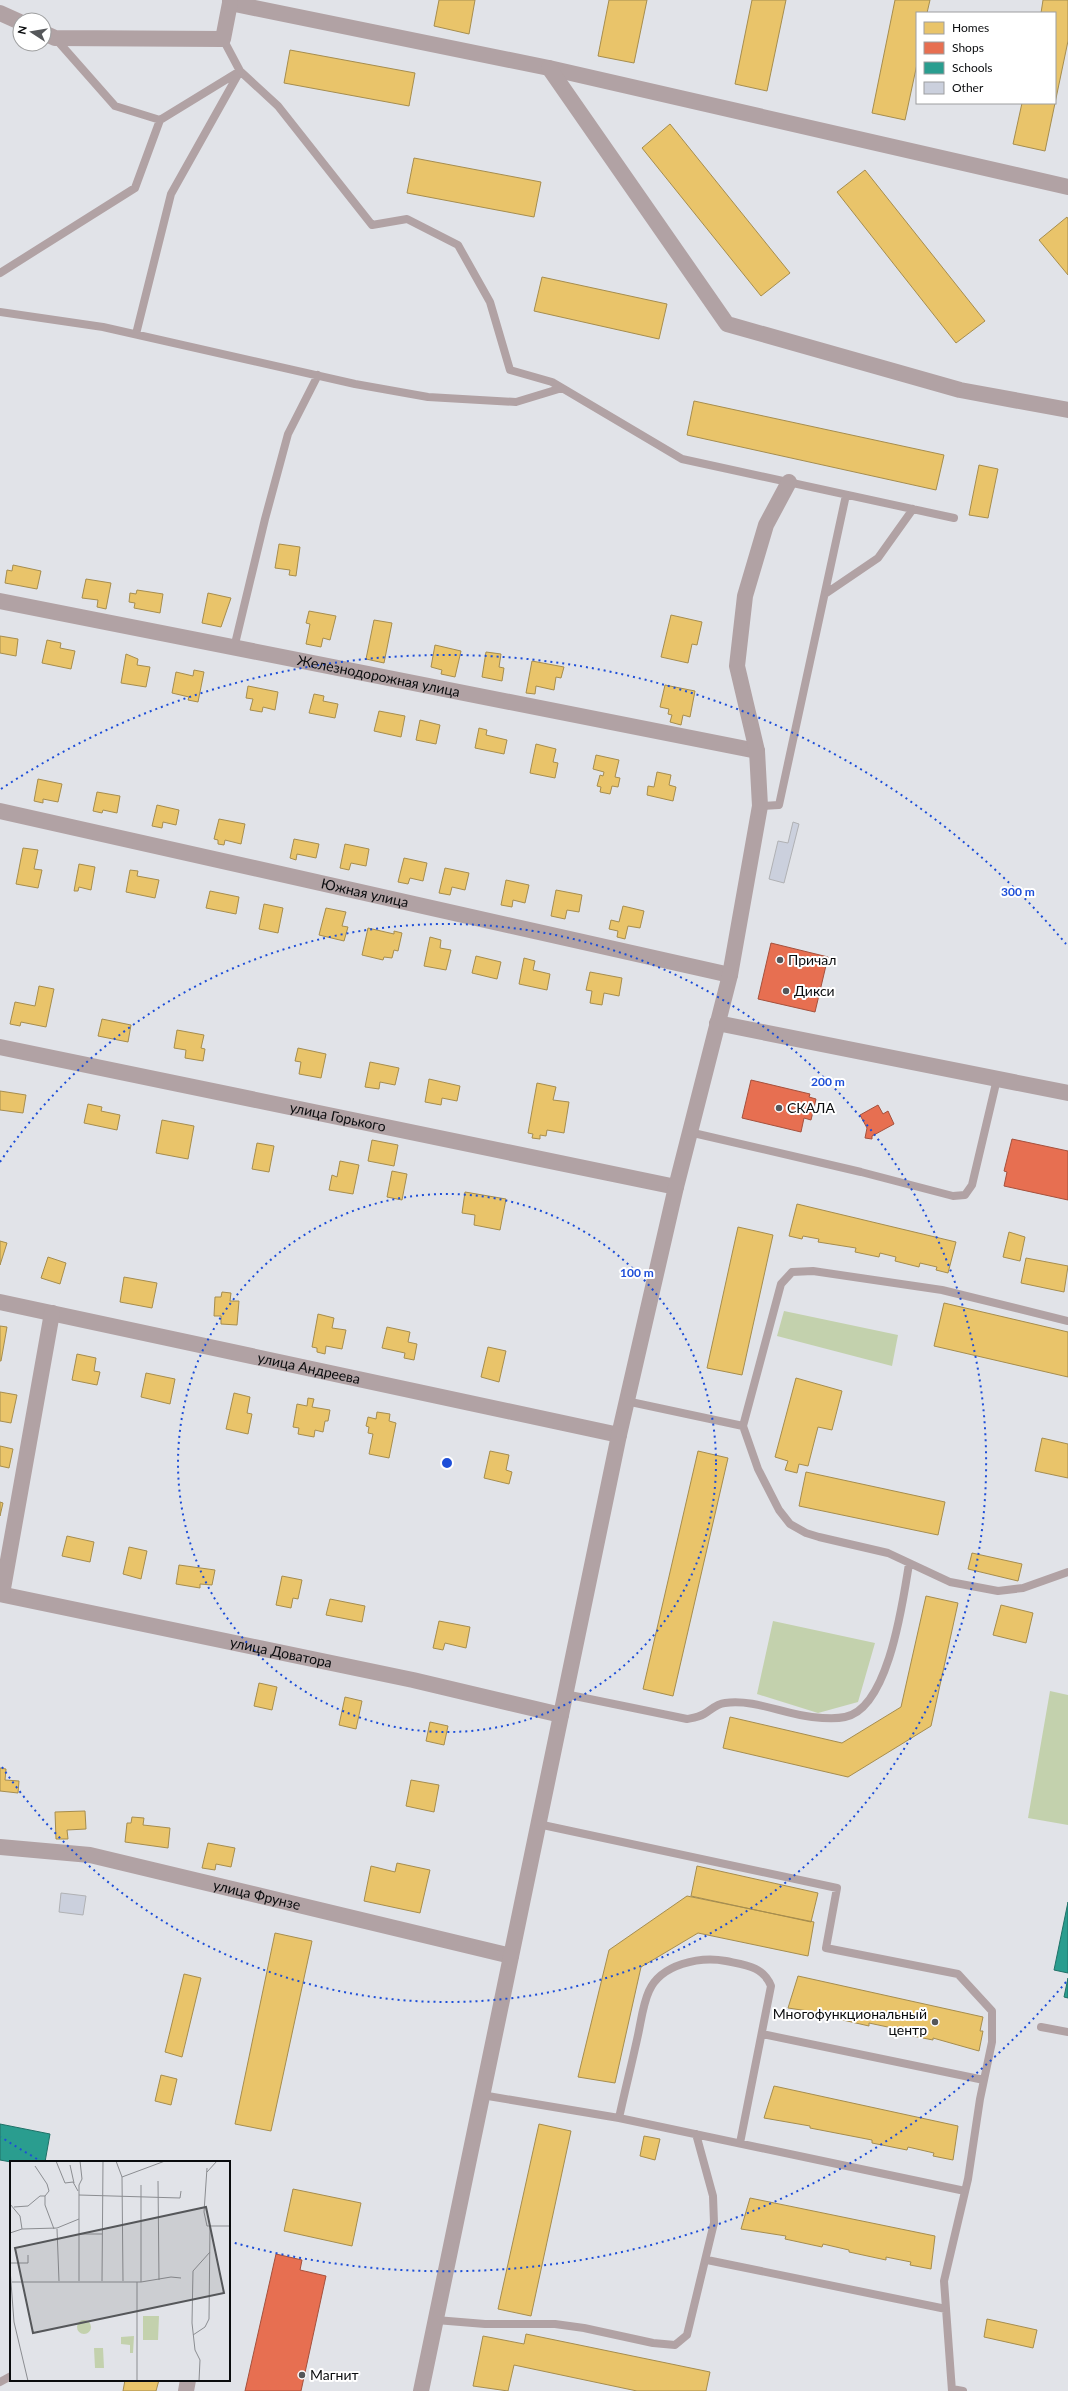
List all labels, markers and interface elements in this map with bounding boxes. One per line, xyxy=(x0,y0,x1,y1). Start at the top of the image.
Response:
north arrow xyxy=(12,12,52,52)
legend xyxy=(916,12,1056,104)
text: Homes xyxy=(952,20,989,35)
text: N xyxy=(14,24,29,35)
text: Shops xyxy=(952,40,984,55)
text: Schools xyxy=(952,60,993,75)
text: Other xyxy=(952,80,984,95)
street label: Железнодорожная улица xyxy=(296,651,462,700)
street label: Южная улица xyxy=(320,874,410,911)
text: 300 m xyxy=(1001,884,1035,899)
place label: Причал xyxy=(788,951,836,968)
marker: Причал xyxy=(775,955,785,965)
place label: Дикси xyxy=(794,982,835,999)
marker: Дикси xyxy=(781,986,791,996)
text: 200 m xyxy=(811,1074,845,1089)
street label: улица Горького xyxy=(288,1098,388,1135)
place label: СКАЛА xyxy=(787,1099,836,1116)
marker: СКАЛА xyxy=(774,1103,784,1113)
text: 100 m xyxy=(620,1265,654,1280)
street label: улица Андреева xyxy=(256,1349,362,1387)
centre of rings xyxy=(440,1456,454,1470)
street label: улица Доватора xyxy=(229,1633,334,1671)
street label: улица Фрунзе xyxy=(212,1876,302,1913)
place label: Многофункциональный центр xyxy=(773,2005,927,2038)
marker: Многофункциональный центр xyxy=(930,2017,940,2027)
inset map xyxy=(10,2161,230,2381)
place label: Магнит xyxy=(310,2366,359,2383)
marker: Магнит xyxy=(297,2370,307,2380)

